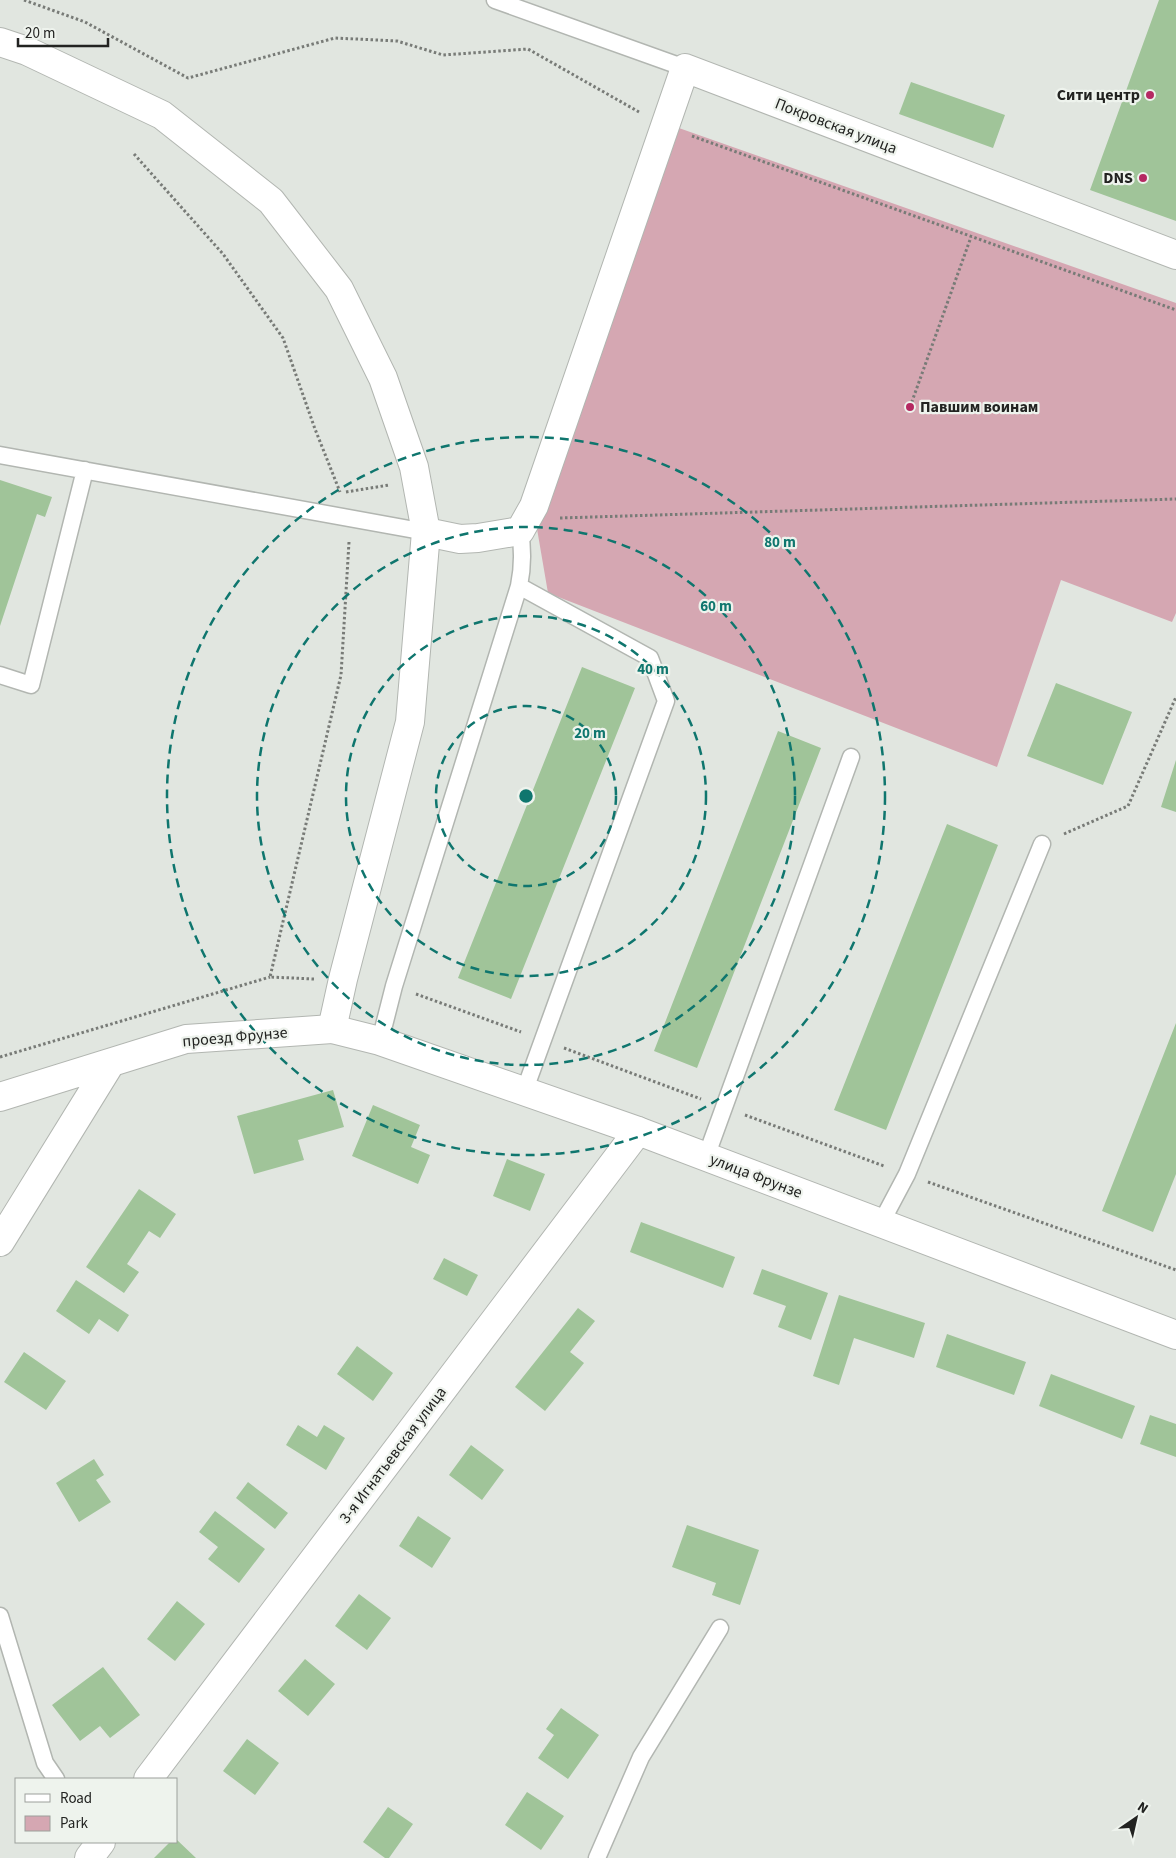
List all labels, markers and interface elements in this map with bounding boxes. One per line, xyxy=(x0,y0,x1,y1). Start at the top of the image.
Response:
scale bar xyxy=(18,15,108,47)
text: 20 m xyxy=(25,23,55,44)
place label: Сити центр xyxy=(1057,84,1140,106)
marker: Сити центр xyxy=(1144,89,1156,101)
street label: Покровская улица xyxy=(772,93,900,159)
place label: DNS xyxy=(1103,167,1133,189)
marker: DNS xyxy=(1137,172,1149,184)
place label: Павшим воинам xyxy=(920,396,1038,418)
marker: Павшим воинам xyxy=(904,401,916,413)
text: 80 m xyxy=(764,532,796,553)
text: 60 m xyxy=(700,596,732,617)
text: 40 m xyxy=(637,659,669,680)
text: 20 m xyxy=(574,723,606,744)
centre of rings xyxy=(517,787,535,805)
street label: проезд Фрунзе xyxy=(181,1021,289,1053)
street label: улица Фрунзе xyxy=(707,1148,805,1204)
street label: 3-я Игнатьевская улица xyxy=(334,1382,452,1528)
legend xyxy=(15,1778,178,1843)
text: Road xyxy=(60,1788,92,1809)
north arrow xyxy=(1111,1793,1161,1843)
text: N xyxy=(1133,1797,1152,1819)
text: Park xyxy=(60,1813,89,1834)

